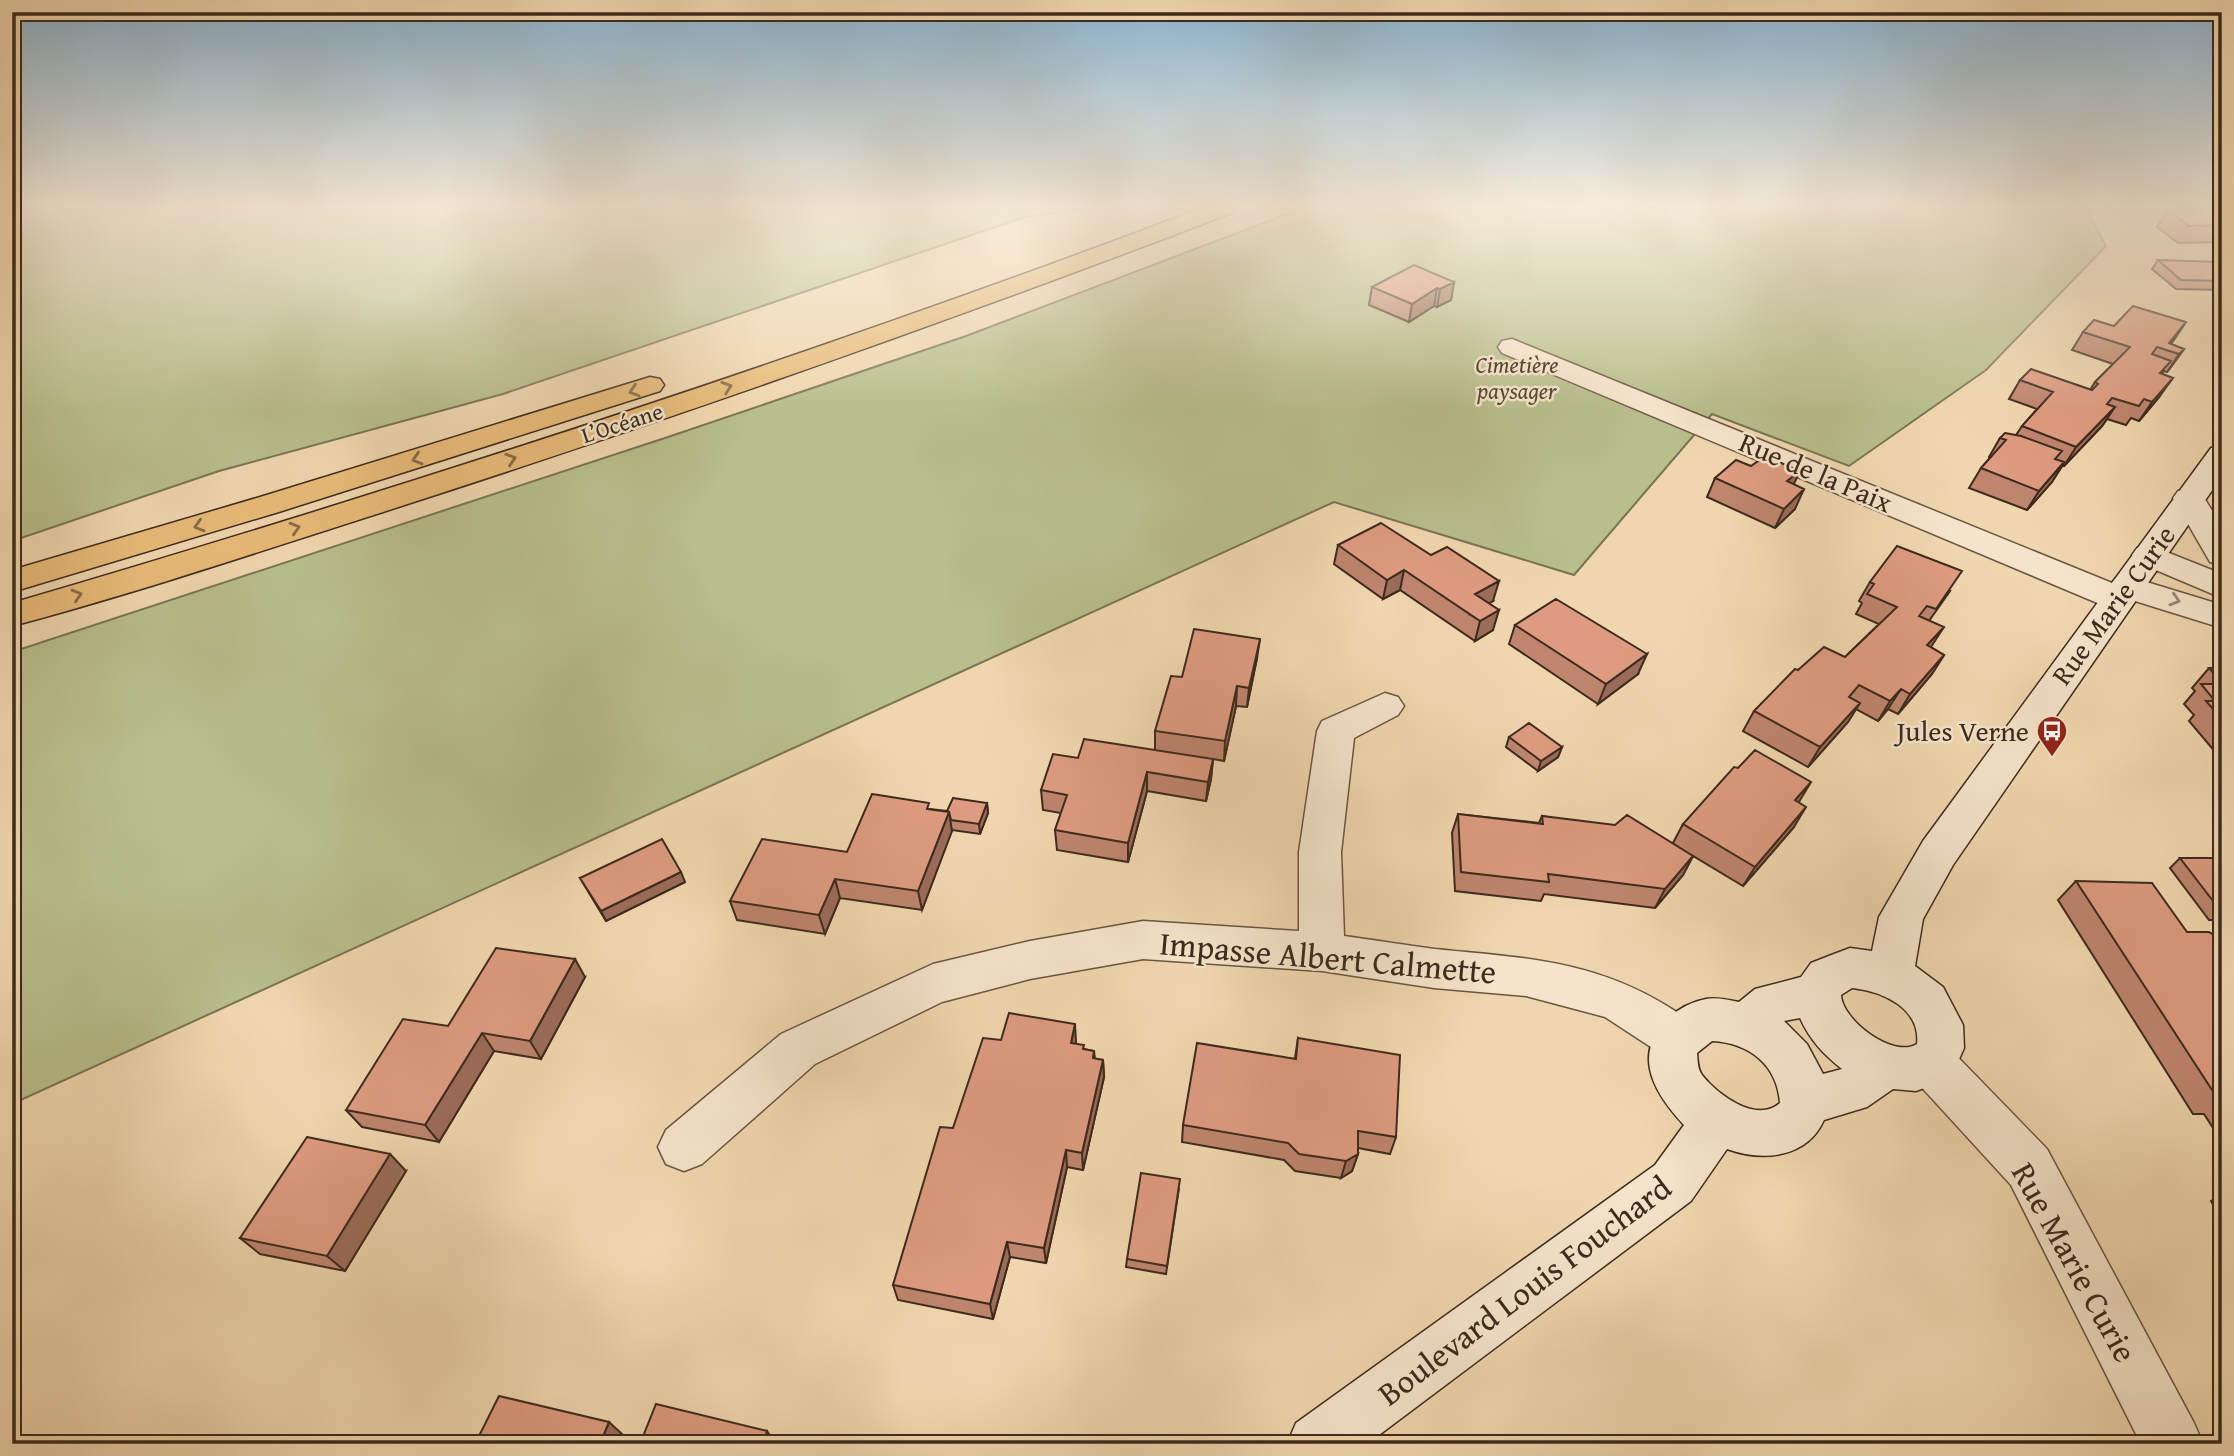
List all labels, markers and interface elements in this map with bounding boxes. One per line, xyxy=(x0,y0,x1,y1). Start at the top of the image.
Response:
park label: Cimetière paysager xyxy=(1475,348,1559,407)
one-way arrow xyxy=(721,381,733,395)
one-way arrow xyxy=(628,383,640,397)
street label: L’Océane xyxy=(577,394,667,451)
street label: Rue de la Paix xyxy=(1733,421,1900,522)
one-way arrow xyxy=(411,451,423,466)
one-way arrow xyxy=(505,452,517,467)
street label: Rue Marie Curie xyxy=(2041,516,2185,693)
one-way arrow xyxy=(193,517,205,532)
one-way arrow xyxy=(288,522,300,536)
one-way arrow xyxy=(71,589,83,604)
one-way arrow xyxy=(2168,592,2180,607)
place label: Jules Verne xyxy=(1894,710,2029,751)
bus stop icon: Jules Verne xyxy=(2035,714,2069,758)
street label: Impasse Albert Calmette xyxy=(1158,918,1498,996)
street label: Rue Marie Curie xyxy=(2000,1153,2150,1371)
street label: Boulevard Louis Fouchard xyxy=(1367,1163,1681,1417)

